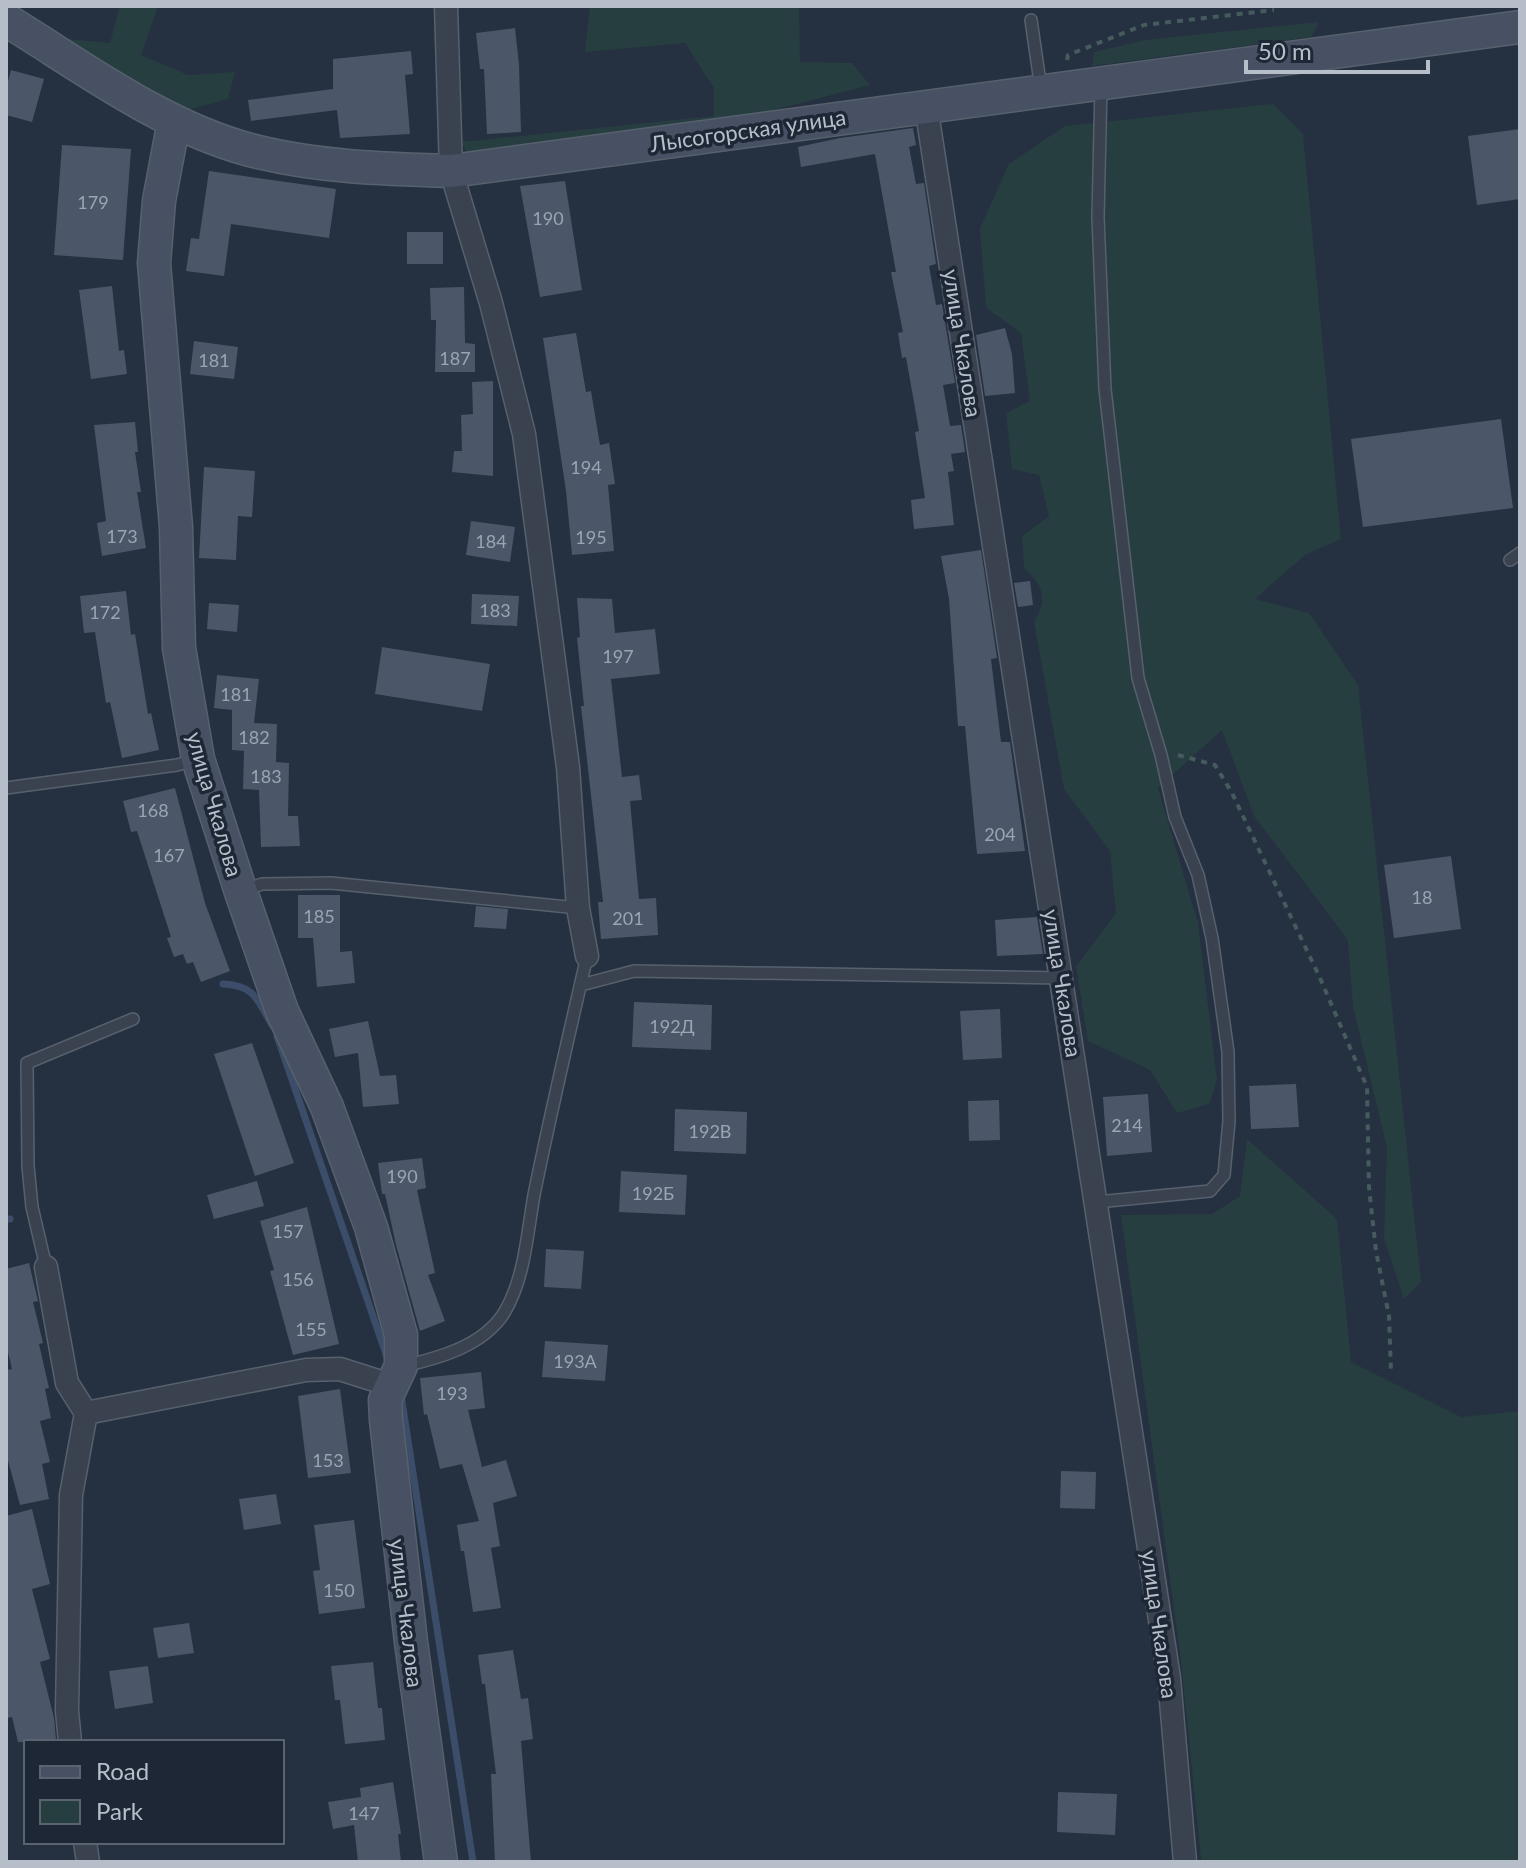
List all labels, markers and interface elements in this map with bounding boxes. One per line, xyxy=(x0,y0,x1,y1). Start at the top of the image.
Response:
scale bar xyxy=(1246,24,1428,74)
text: 50 m xyxy=(1258,36,1312,65)
street label: Лысогорская улица xyxy=(647,103,848,157)
house number: 179 xyxy=(77,191,109,213)
house number: 190 xyxy=(532,207,564,229)
street label: улица Чкалова xyxy=(938,267,988,419)
house number: 187 xyxy=(439,347,471,369)
house number: 181 xyxy=(198,349,230,371)
house number: 194 xyxy=(570,456,602,478)
house number: 173 xyxy=(106,525,138,547)
house number: 195 xyxy=(575,526,607,548)
house number: 184 xyxy=(475,530,507,552)
house number: 183 xyxy=(479,599,511,621)
house number: 172 xyxy=(89,601,121,623)
house number: 197 xyxy=(602,645,634,667)
house number: 181 xyxy=(220,683,252,705)
house number: 182 xyxy=(238,726,270,748)
street label: улица Чкалова xyxy=(181,728,249,880)
house number: 183 xyxy=(250,765,282,787)
house number: 168 xyxy=(137,799,169,821)
house number: 204 xyxy=(984,823,1016,845)
house number: 167 xyxy=(153,844,185,866)
house number: 18 xyxy=(1412,886,1432,908)
house number: 185 xyxy=(303,905,335,927)
house number: 201 xyxy=(612,907,644,929)
street label: улица Чкалова xyxy=(1038,907,1088,1059)
house number: 192Д xyxy=(649,1015,695,1037)
house number: 214 xyxy=(1111,1114,1143,1136)
house number: 192В xyxy=(689,1120,731,1142)
house number: 190 xyxy=(386,1165,418,1187)
house number: 192Б xyxy=(632,1182,674,1204)
house number: 157 xyxy=(272,1220,304,1242)
house number: 156 xyxy=(282,1268,314,1290)
house number: 155 xyxy=(295,1318,327,1340)
house number: 193А xyxy=(553,1350,598,1372)
house number: 193 xyxy=(436,1382,468,1404)
house number: 153 xyxy=(312,1449,344,1471)
street label: улица Чкалова xyxy=(384,1537,430,1689)
street label: улица Чкалова xyxy=(1136,1548,1184,1700)
house number: 150 xyxy=(323,1579,355,1601)
legend xyxy=(24,1740,284,1844)
text: Road xyxy=(96,1756,149,1785)
text: Park xyxy=(96,1796,144,1825)
house number: 147 xyxy=(348,1802,380,1824)

